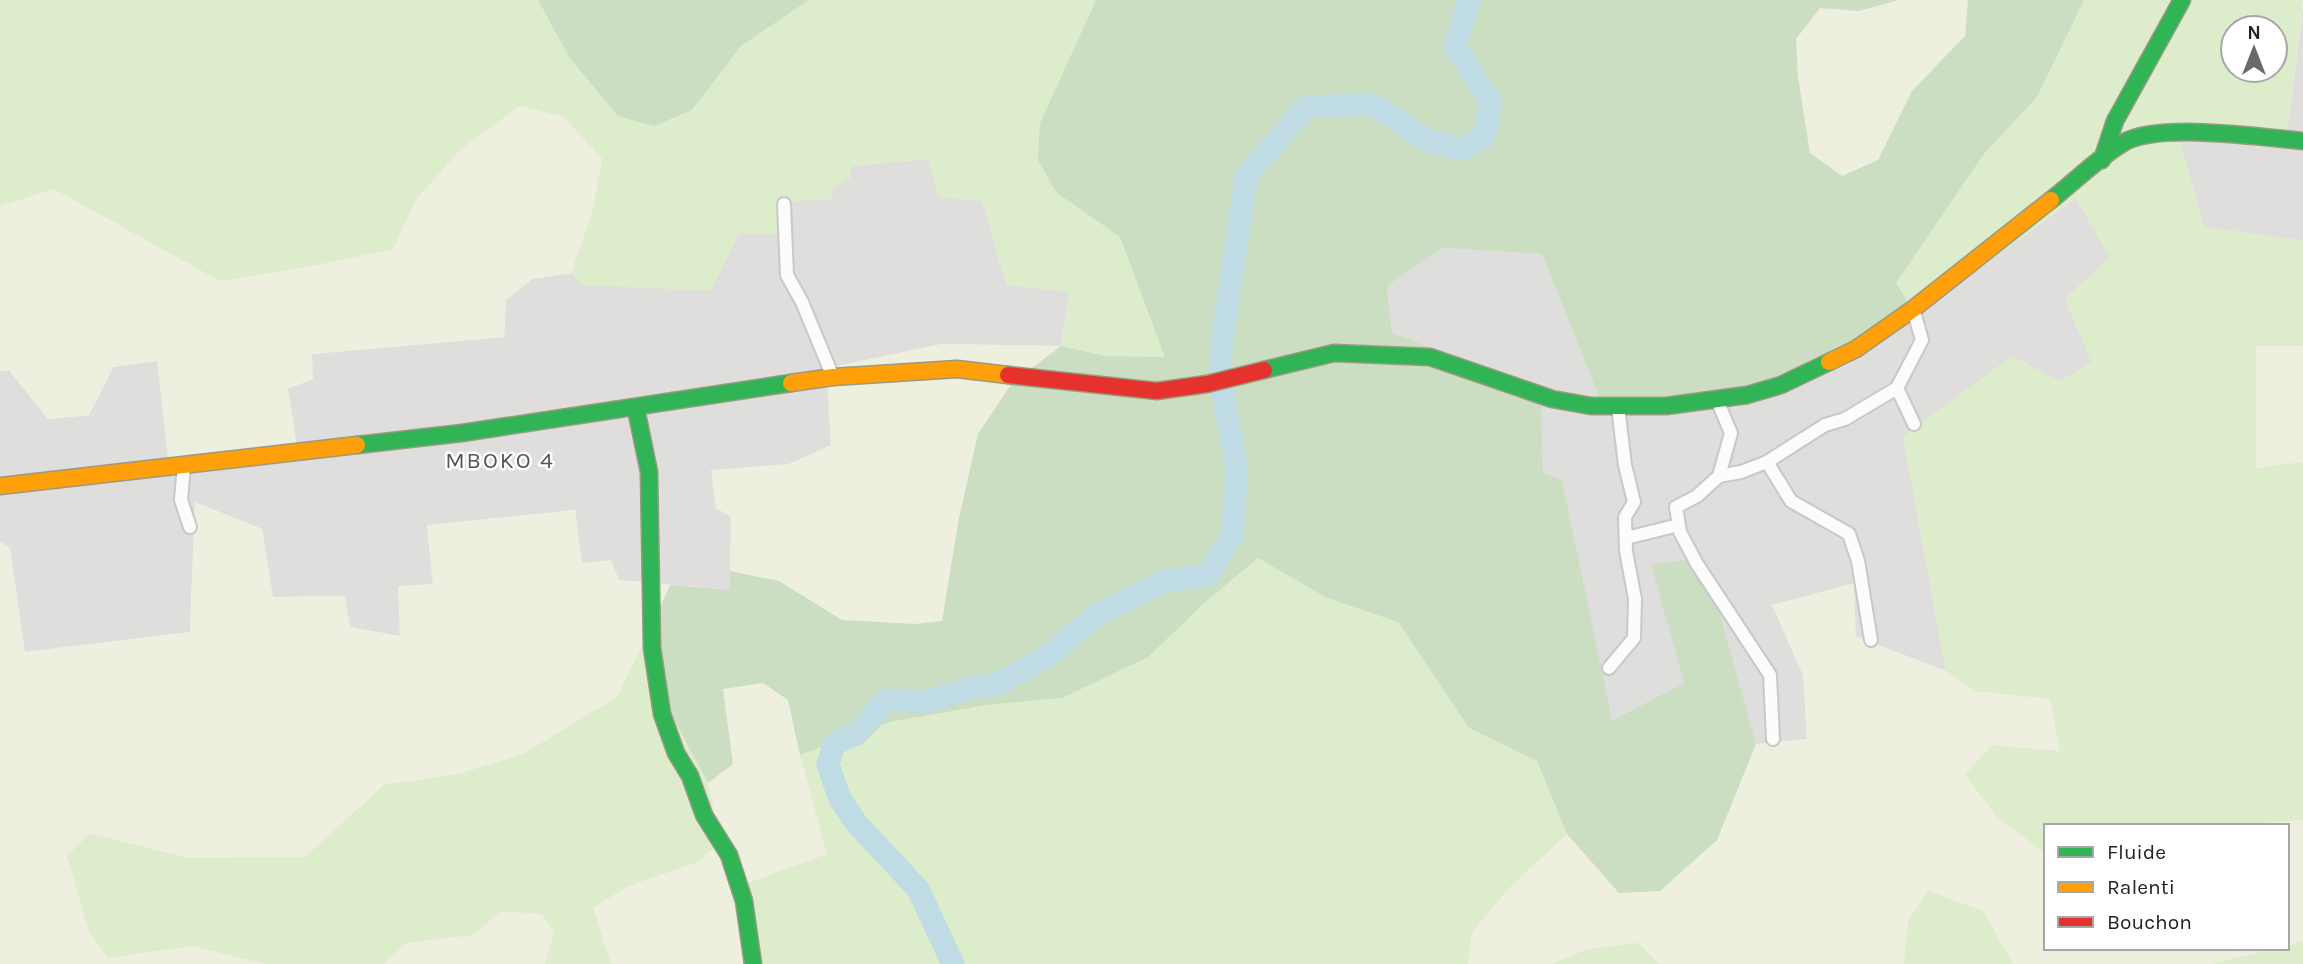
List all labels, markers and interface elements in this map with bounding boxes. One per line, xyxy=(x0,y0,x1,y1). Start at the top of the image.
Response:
north arrow xyxy=(2219,14,2289,84)
text: N xyxy=(2247,22,2261,44)
district label: MBOKO 4 xyxy=(445,447,555,474)
legend xyxy=(2044,824,2289,950)
text: Fluide xyxy=(2107,840,2166,864)
text: Ralenti xyxy=(2107,875,2175,899)
text: Bouchon xyxy=(2107,910,2192,934)

